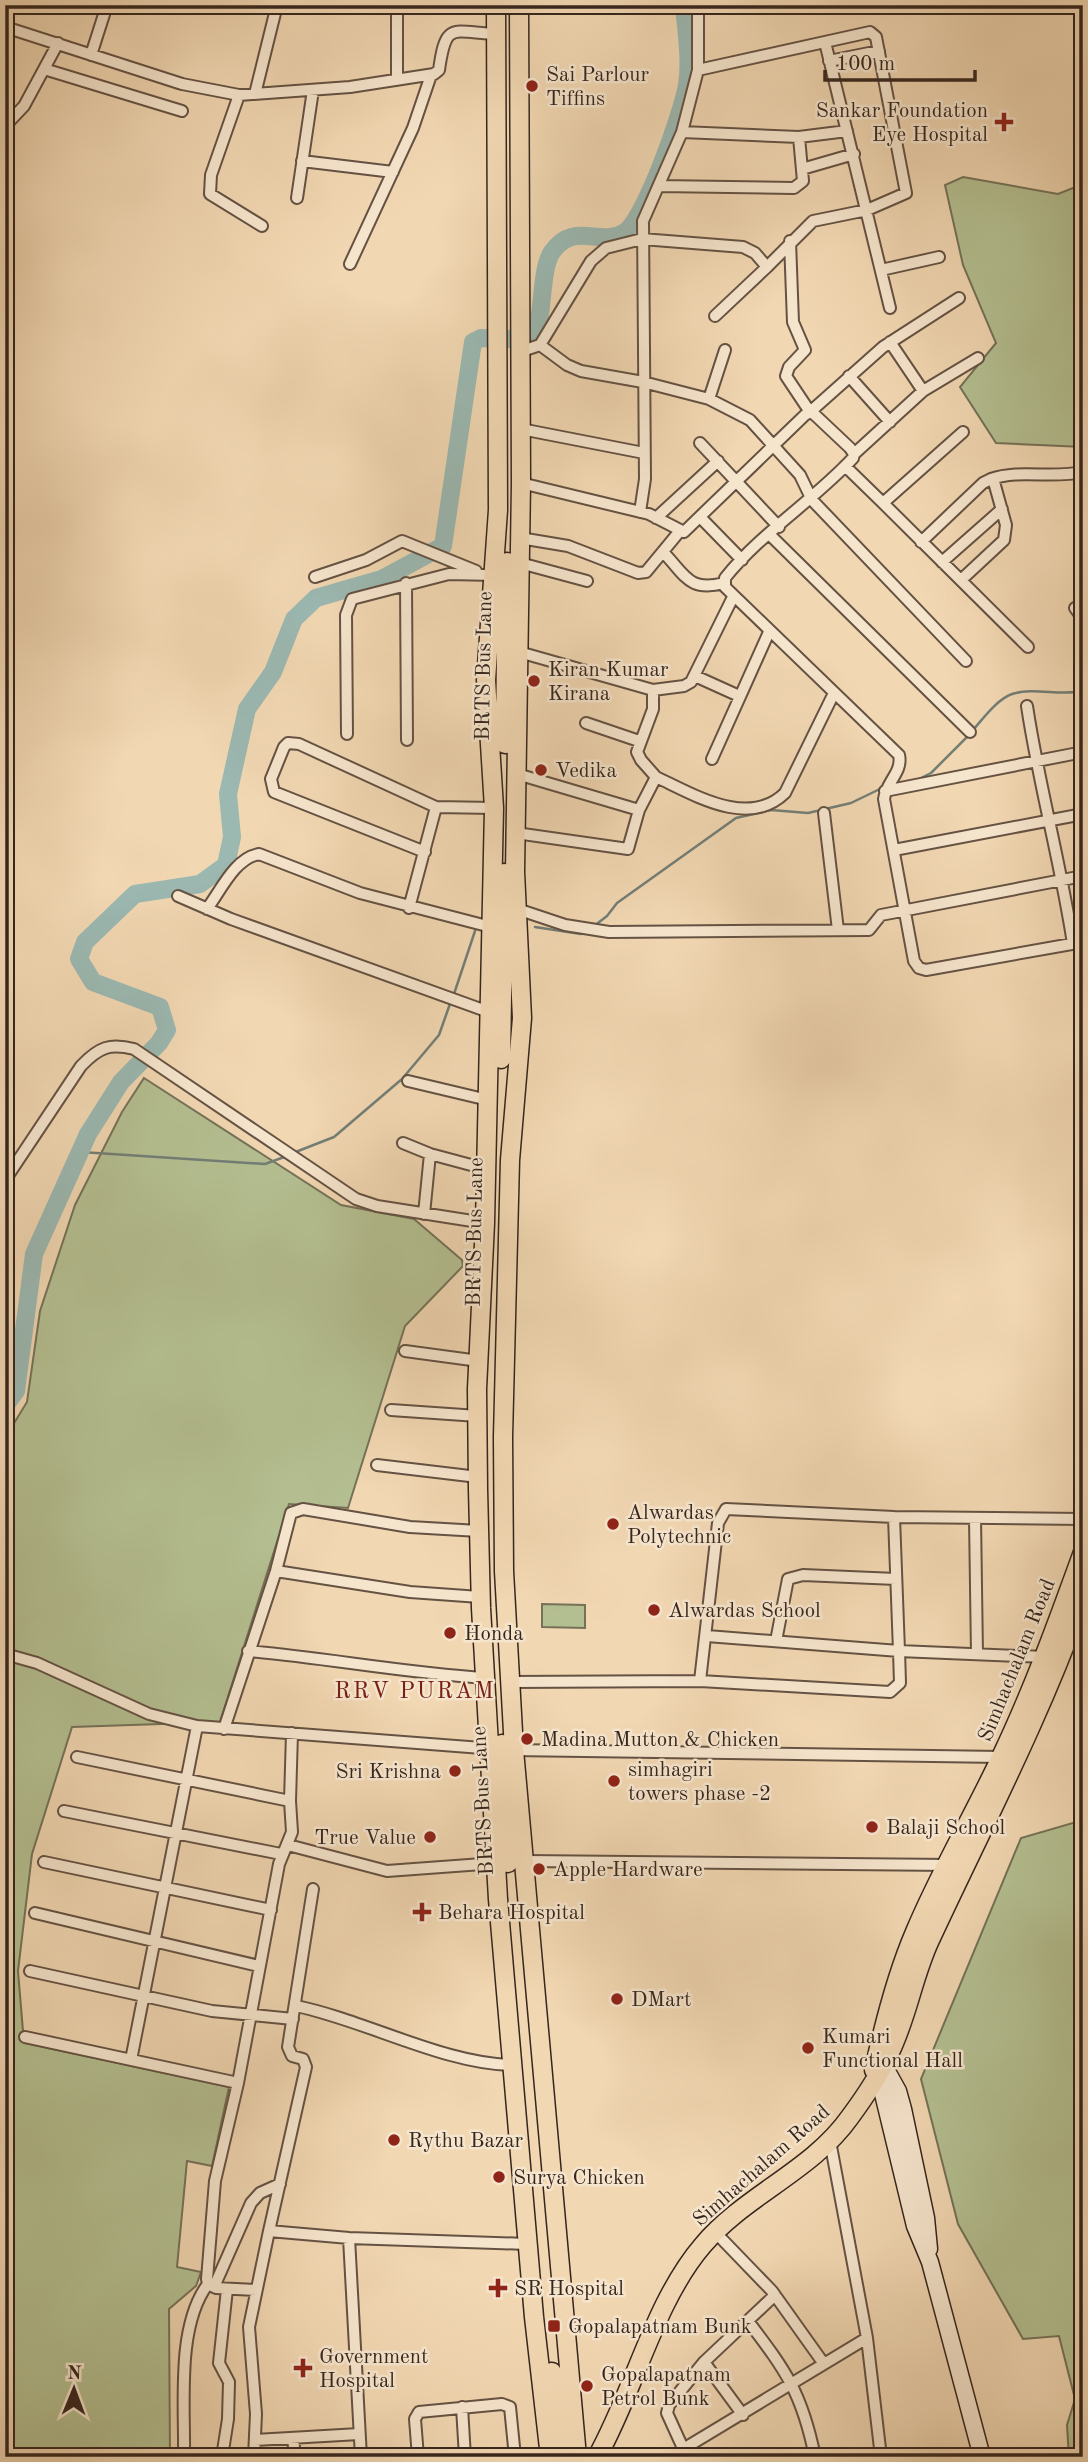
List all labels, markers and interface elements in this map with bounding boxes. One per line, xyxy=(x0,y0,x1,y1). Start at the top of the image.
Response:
scale bar xyxy=(825,38,976,82)
text: 100 m xyxy=(836,54,895,75)
place label: Sai Parlour Tiffins xyxy=(546,65,650,110)
marker: Sai Parlour Tiffins xyxy=(524,78,540,94)
place label: Sankar Foundation Eye Hospital xyxy=(816,101,988,146)
marker: Sankar Foundation Eye Hospital xyxy=(994,112,1014,132)
street label: BRTS Bus Lane xyxy=(473,591,496,741)
place label: Kiran Kumar Kirana xyxy=(548,660,669,705)
marker: Kiran Kumar Kirana xyxy=(526,673,542,689)
place label: Vedika xyxy=(555,761,617,782)
marker: Vedika xyxy=(533,762,549,778)
street label: BRTS Bus Lane xyxy=(464,1157,487,1307)
place label: Alwardas Polytechnic xyxy=(627,1503,731,1548)
marker: Alwardas Polytechnic xyxy=(605,1516,621,1532)
street label: Simhachalam Road xyxy=(975,1576,1060,1745)
place label: Alwardas School xyxy=(668,1601,821,1622)
marker: Alwardas School xyxy=(646,1602,662,1618)
place label: Honda xyxy=(464,1624,524,1645)
marker: Honda xyxy=(442,1625,458,1641)
district label: RRV PURAM xyxy=(334,1680,496,1703)
street label: BRTS Bus Lane xyxy=(469,1726,498,1876)
place label: Madina Mutton & Chicken xyxy=(541,1730,779,1751)
marker: Madina Mutton & Chicken xyxy=(519,1731,535,1747)
place label: simhagiri towers phase -2 xyxy=(628,1760,771,1805)
place label: Sri Krishna xyxy=(335,1762,441,1783)
marker: Sri Krishna xyxy=(447,1763,463,1779)
marker: simhagiri towers phase -2 xyxy=(606,1773,622,1789)
place label: Balaji School xyxy=(886,1818,1006,1839)
marker: Balaji School xyxy=(864,1819,880,1835)
place label: True Value xyxy=(314,1828,416,1849)
marker: True Value xyxy=(422,1829,438,1845)
place label: Apple Hardware xyxy=(553,1860,703,1881)
marker: Apple Hardware xyxy=(531,1861,547,1877)
marker: Behara Hospital xyxy=(412,1902,432,1922)
place label: Behara Hospital xyxy=(438,1903,585,1924)
place label: DMart xyxy=(631,1990,691,2011)
marker: DMart xyxy=(609,1991,625,2007)
place label: Kumari Functional Hall xyxy=(822,2027,963,2072)
marker: Kumari Functional Hall xyxy=(800,2040,816,2056)
street label: Simhachalam Road xyxy=(690,2101,834,2231)
place label: Rythu Bazar xyxy=(408,2131,524,2152)
marker: Rythu Bazar xyxy=(386,2132,402,2148)
place label: Surya Chicken xyxy=(513,2168,645,2189)
marker: Surya Chicken xyxy=(491,2169,507,2185)
marker: SR Hospital xyxy=(488,2278,508,2298)
place label: SR Hospital xyxy=(514,2279,624,2300)
place label: Gopalapatnam Bunk xyxy=(568,2317,752,2338)
marker: Gopalapatnam Bunk xyxy=(546,2318,562,2334)
place label: Government Hospital xyxy=(319,2347,428,2392)
north arrow xyxy=(38,2354,108,2424)
marker: Government Hospital xyxy=(293,2358,313,2378)
text: N xyxy=(67,2365,82,2384)
place label: Gopalapatnam Petrol Bunk xyxy=(601,2365,731,2410)
marker: Gopalapatnam Petrol Bunk xyxy=(579,2378,595,2394)

